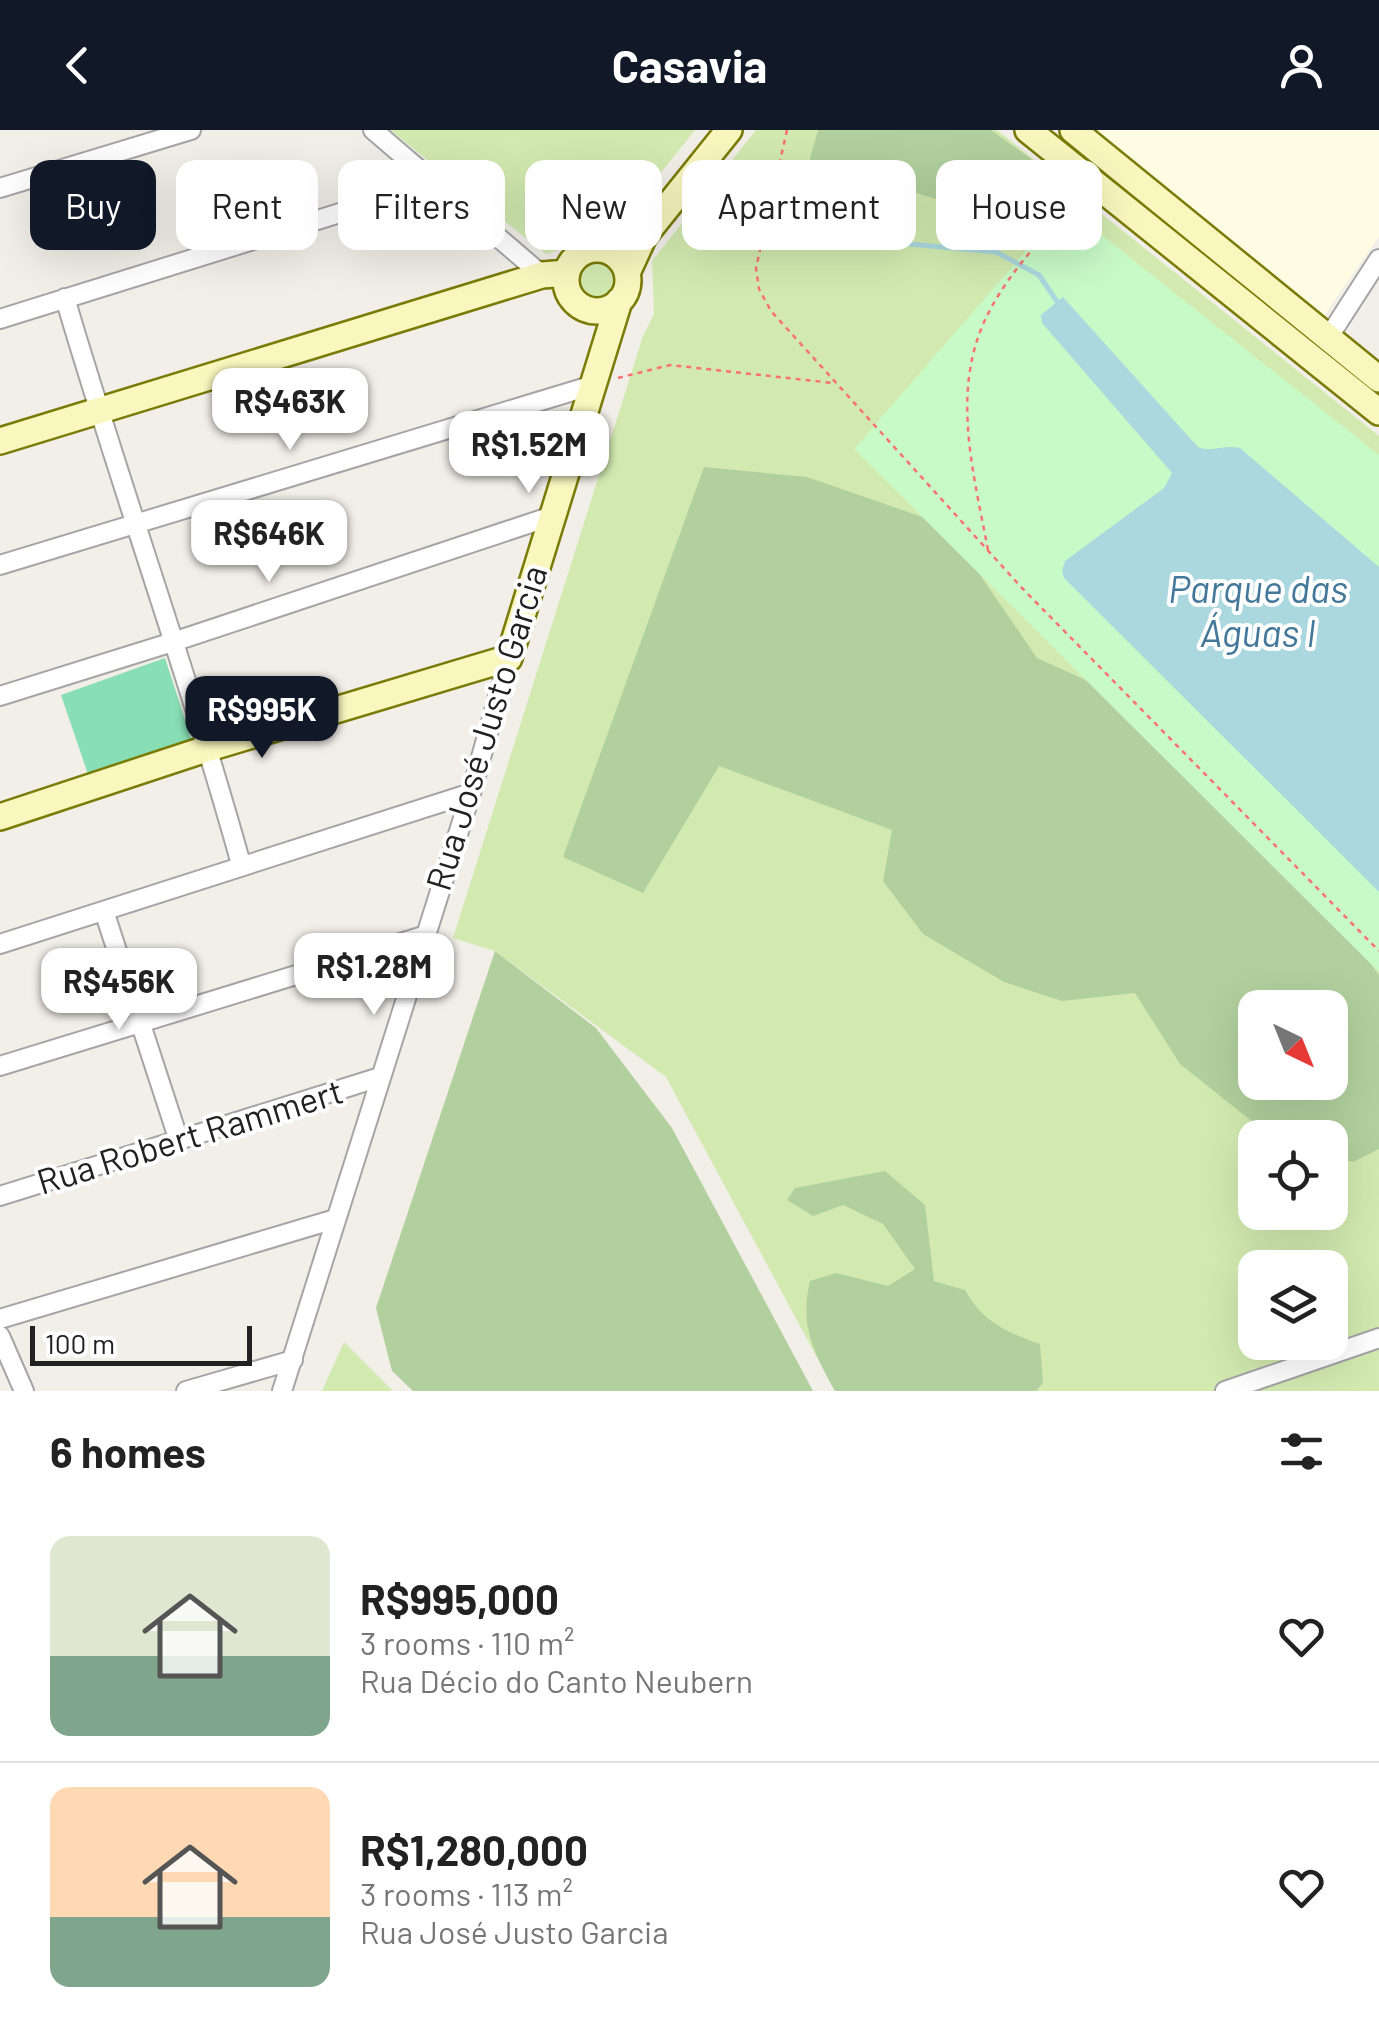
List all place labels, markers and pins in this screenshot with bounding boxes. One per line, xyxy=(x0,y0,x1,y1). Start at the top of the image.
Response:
pin: R$463K xyxy=(209,368,371,453)
pin: R$1.52M xyxy=(437,411,621,496)
pin: R$646K xyxy=(188,500,350,585)
pin: R$995K xyxy=(181,676,343,761)
pin: R$1.28M xyxy=(282,933,466,1018)
pin: R$456K xyxy=(38,948,200,1033)

